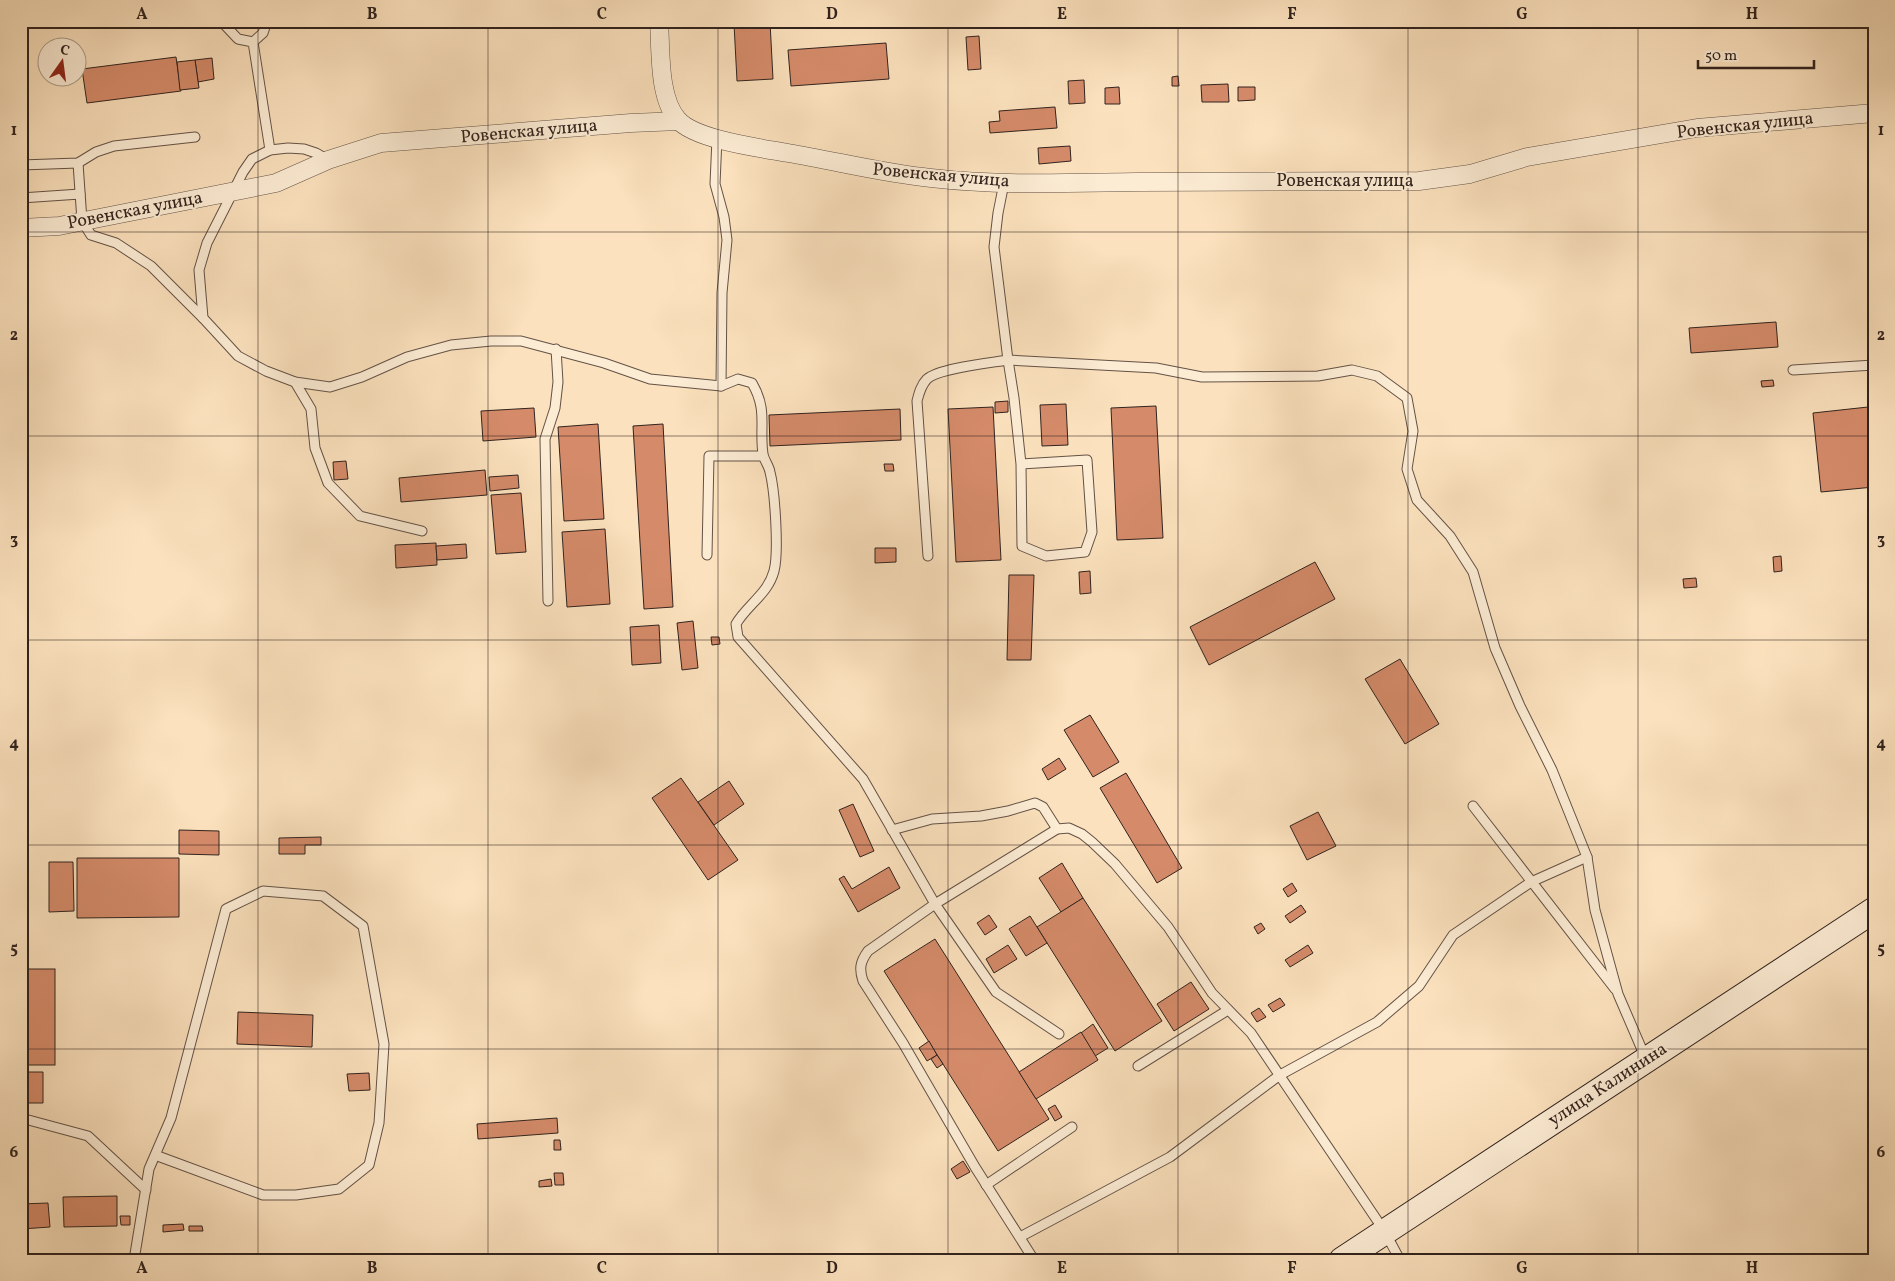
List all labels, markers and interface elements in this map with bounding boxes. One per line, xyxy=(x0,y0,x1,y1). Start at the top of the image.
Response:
text: A xyxy=(136,4,148,26)
text: B xyxy=(367,4,378,26)
text: C xyxy=(597,4,607,26)
text: D xyxy=(826,4,838,26)
text: E xyxy=(1057,4,1067,26)
text: F xyxy=(1287,4,1297,26)
text: G xyxy=(1516,4,1528,26)
text: H xyxy=(1746,4,1758,26)
north arrow xyxy=(38,38,88,88)
scale bar xyxy=(1698,38,1814,70)
text: С xyxy=(58,41,71,61)
text: 50 m xyxy=(1705,46,1737,67)
street label: Ровенская улица xyxy=(1675,106,1815,146)
street label: Ровенская улица xyxy=(459,114,599,150)
text: 1 xyxy=(11,120,17,142)
text: 1 xyxy=(1878,120,1884,142)
street label: Ровенская улица xyxy=(871,158,1011,194)
street label: Ровенская улица xyxy=(1276,169,1414,194)
street label: Ровенская улица xyxy=(65,186,205,236)
text: 2 xyxy=(10,325,18,347)
text: 2 xyxy=(1877,325,1885,347)
text: 3 xyxy=(10,529,18,551)
text: 3 xyxy=(1877,529,1885,551)
text: 4 xyxy=(9,733,19,755)
text: 4 xyxy=(1876,733,1886,755)
text: 5 xyxy=(10,938,18,960)
text: 5 xyxy=(1877,938,1885,960)
street label: улица Калинина xyxy=(1544,1037,1672,1133)
text: 6 xyxy=(10,1142,19,1164)
text: 6 xyxy=(1877,1142,1886,1164)
text: A xyxy=(136,1258,148,1280)
text: B xyxy=(367,1258,378,1280)
text: C xyxy=(597,1258,607,1280)
text: D xyxy=(826,1258,838,1280)
text: E xyxy=(1057,1258,1067,1280)
text: F xyxy=(1287,1258,1297,1280)
text: G xyxy=(1516,1258,1528,1280)
text: H xyxy=(1746,1258,1758,1280)

